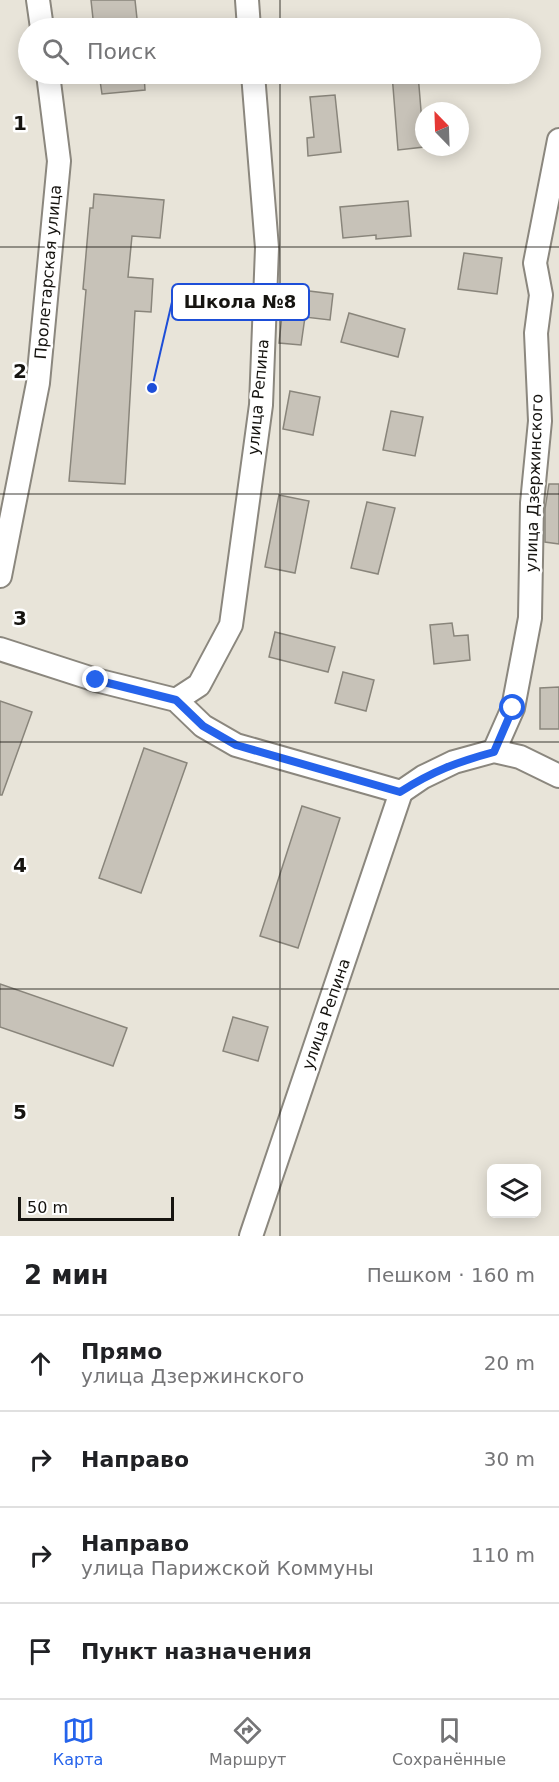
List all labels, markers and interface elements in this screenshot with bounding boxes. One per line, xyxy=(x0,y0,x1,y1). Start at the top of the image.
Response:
search box xyxy=(18,18,541,84)
icon: search xyxy=(39,35,72,68)
text: Поиск xyxy=(87,39,157,64)
north arrow xyxy=(415,102,469,156)
text: 1 xyxy=(13,111,27,135)
street label: Пролетарская улица xyxy=(31,184,65,360)
callout: Школа №8 xyxy=(172,284,309,320)
text: Школа №8 xyxy=(184,291,296,312)
street label: улица Репина xyxy=(243,338,273,456)
text: 2 xyxy=(13,359,27,383)
street label: улица Дзержинского xyxy=(521,393,547,573)
text: 3 xyxy=(13,606,27,630)
route end xyxy=(82,666,108,692)
route start xyxy=(499,694,525,720)
text: 4 xyxy=(13,853,27,877)
street label: улица Репина xyxy=(298,956,354,1072)
text: 5 xyxy=(13,1100,27,1124)
map controls xyxy=(487,1164,541,1218)
button: layers xyxy=(487,1164,541,1218)
scale bar xyxy=(18,1194,174,1222)
text: 50 m xyxy=(27,1198,68,1217)
text: 2 мин xyxy=(24,1260,109,1290)
text: Пешком · 160 m xyxy=(367,1263,535,1287)
text: Прямо xyxy=(81,1339,162,1364)
icon: ahead xyxy=(24,1347,57,1380)
text: 20 m xyxy=(484,1351,535,1375)
text: улица Дзержинского xyxy=(81,1364,304,1388)
icon: right xyxy=(24,1443,57,1476)
text: Направо xyxy=(81,1447,189,1472)
text: 30 m xyxy=(484,1447,535,1471)
text: Направо xyxy=(81,1531,189,1556)
icon: right xyxy=(24,1539,57,1572)
text: 110 m xyxy=(471,1543,535,1567)
text: улица Парижской Коммуны xyxy=(81,1556,374,1580)
icon: arrive xyxy=(24,1635,57,1668)
text: Пункт назначения xyxy=(81,1639,312,1664)
tab: Карта xyxy=(53,1714,103,1769)
tab: Маршрут xyxy=(209,1714,286,1769)
tab: Сохранённые xyxy=(392,1714,506,1769)

